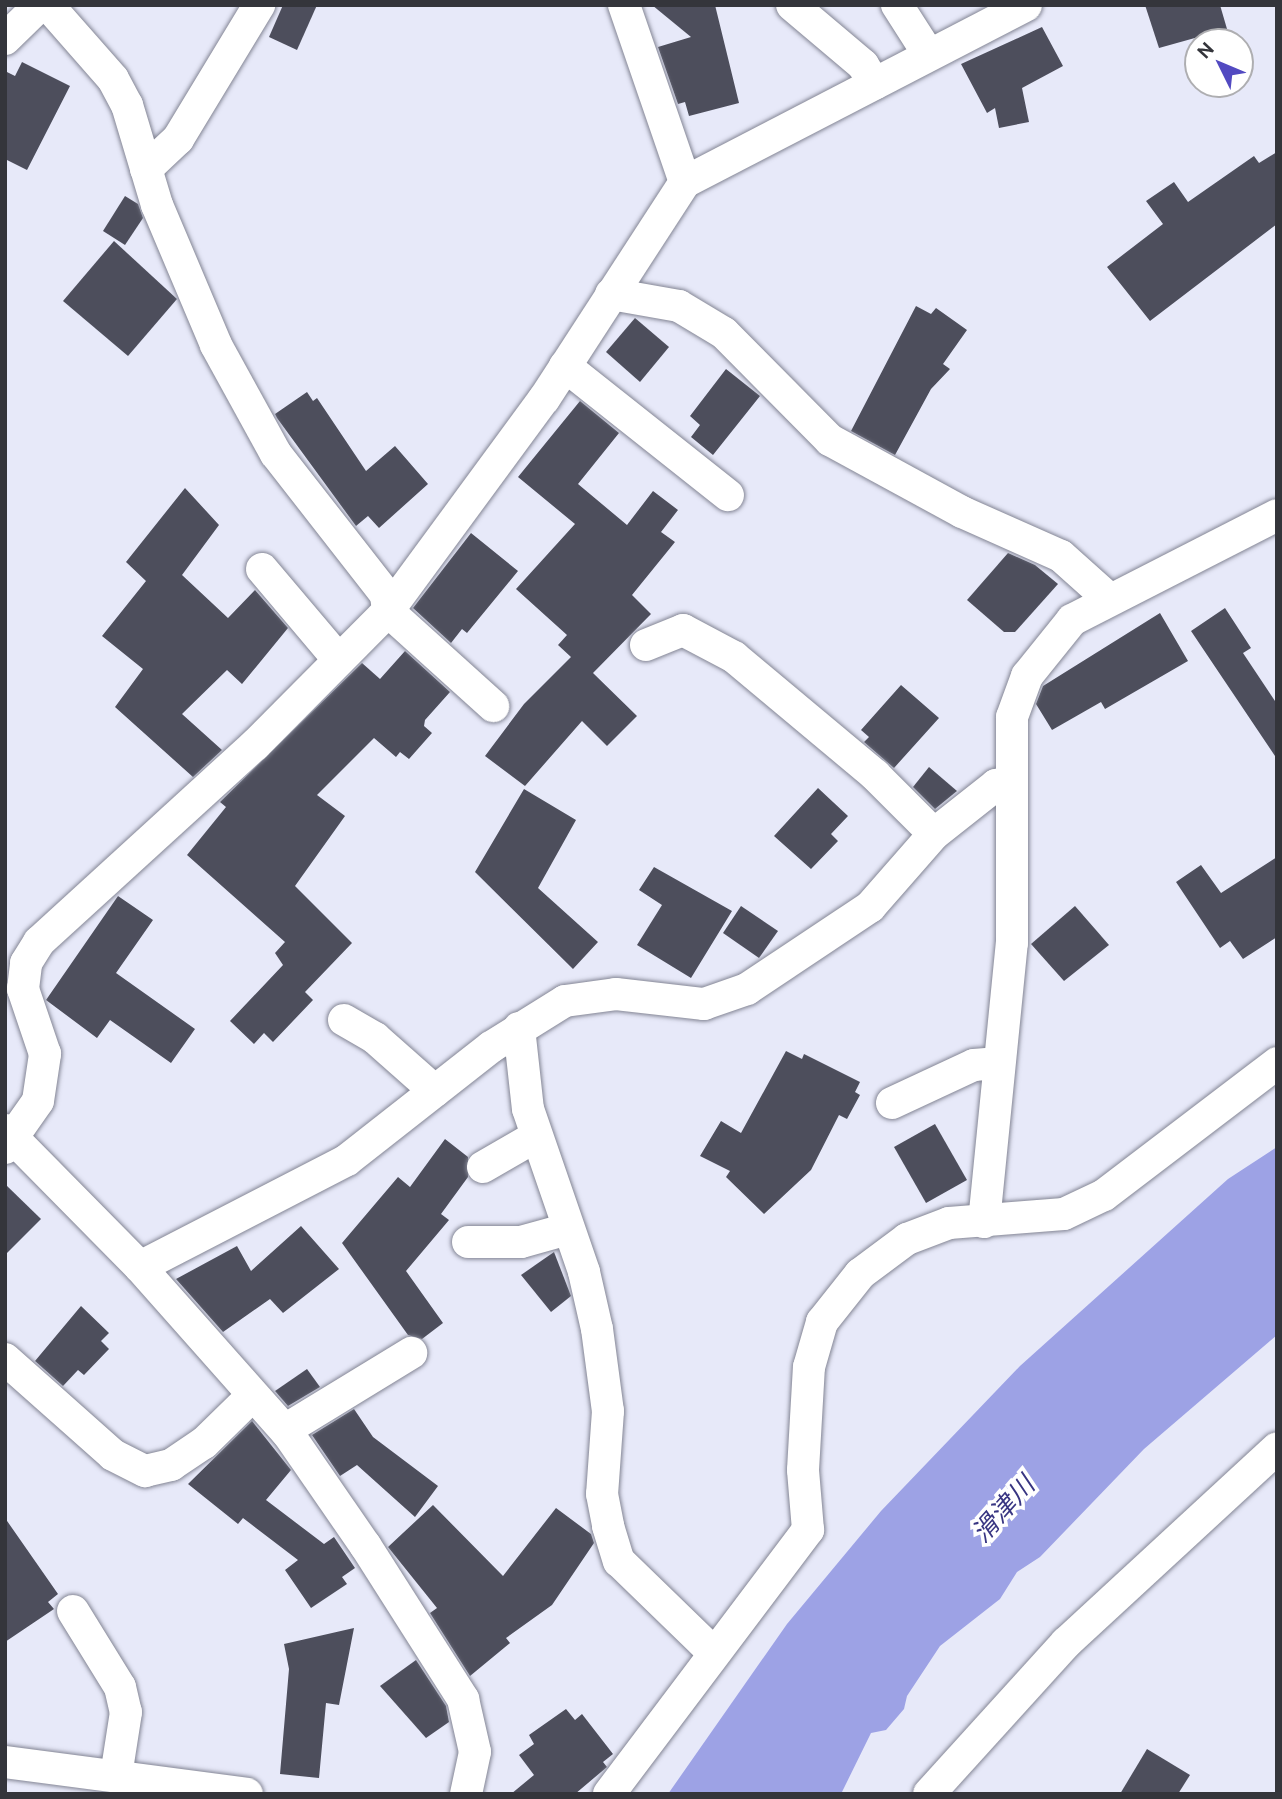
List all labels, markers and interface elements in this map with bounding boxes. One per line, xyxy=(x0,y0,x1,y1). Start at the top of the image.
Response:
north arrow xyxy=(1184,28,1254,98)
text: N xyxy=(1192,37,1218,63)
water label: 滑津川 xyxy=(965,1470,1041,1548)

